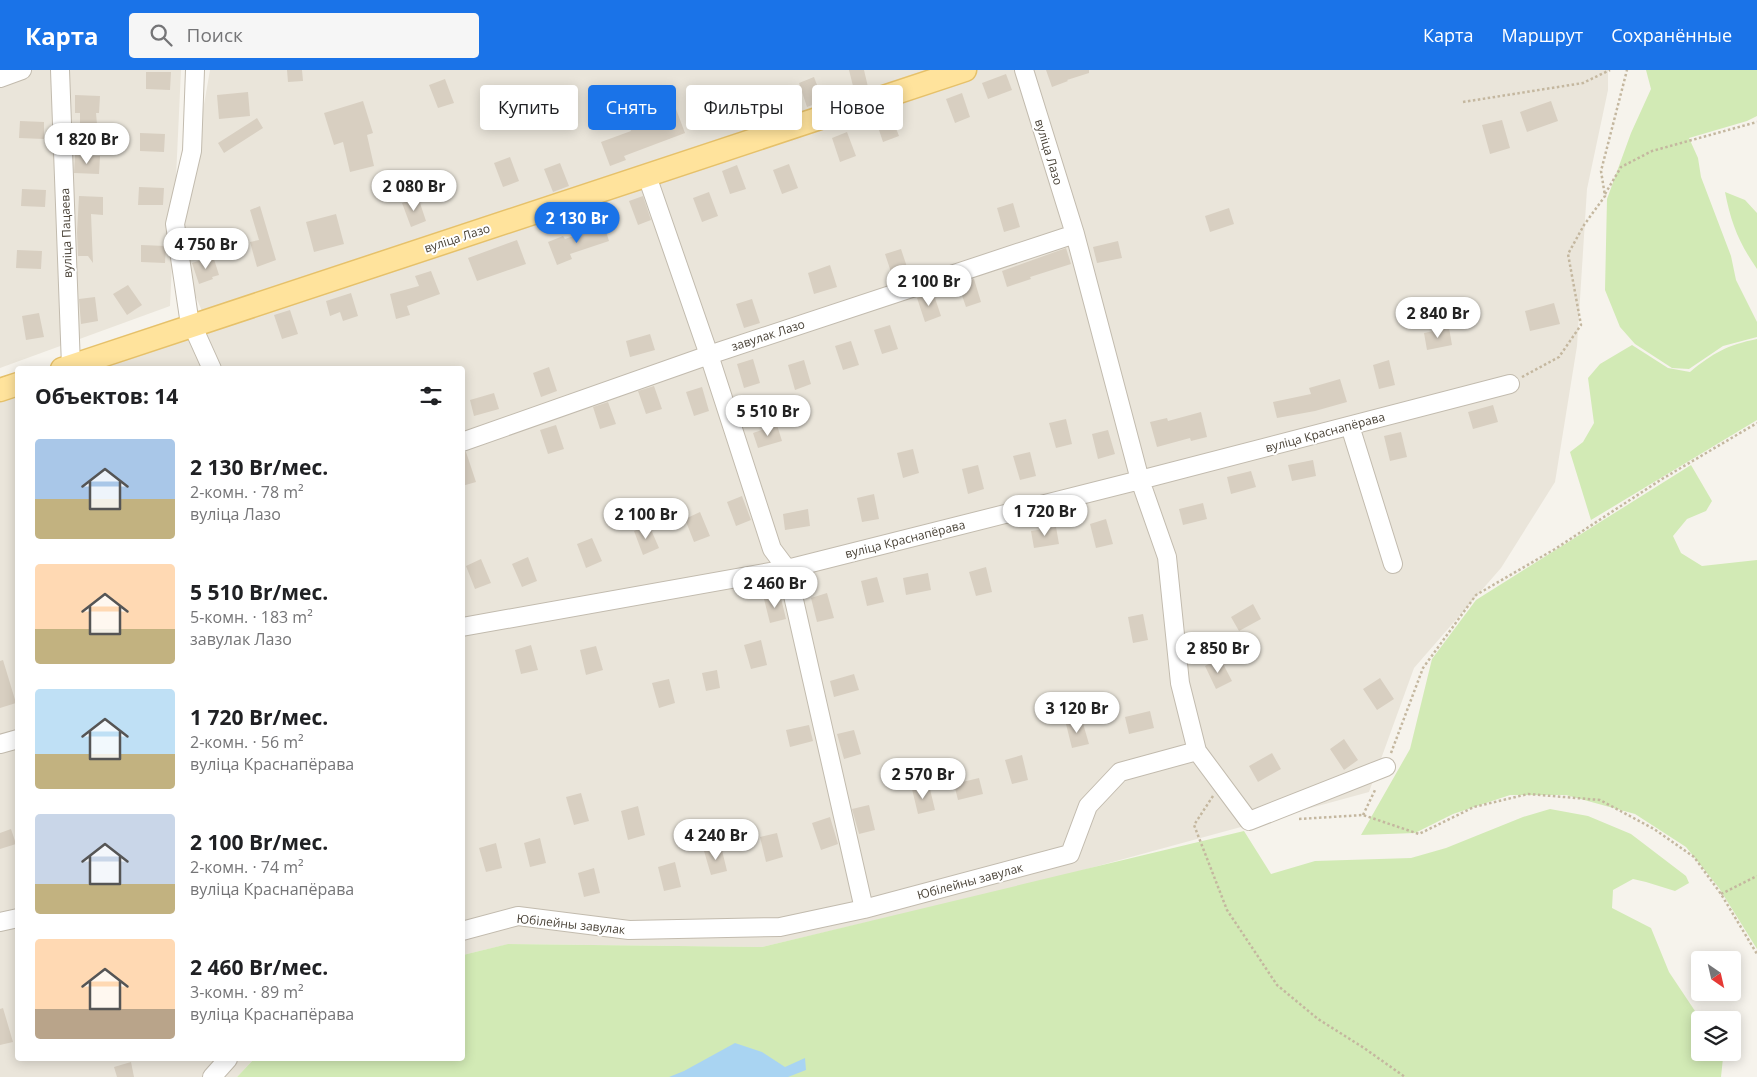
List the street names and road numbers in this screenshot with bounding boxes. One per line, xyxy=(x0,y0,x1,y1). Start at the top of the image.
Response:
street label: вуліца Лазо xyxy=(1031,117,1067,187)
street label: вуліца Пацаева xyxy=(56,188,76,278)
street label: вуліца Лазо xyxy=(422,219,492,257)
street label: завулак Лазо xyxy=(729,315,807,355)
street label: вуліца Краснапёрава xyxy=(1263,408,1387,456)
street label: вуліца Краснапёрава xyxy=(843,516,967,562)
street label: Юбілейны завулак xyxy=(915,858,1026,903)
street label: Юбілейны завулак xyxy=(516,910,627,938)

